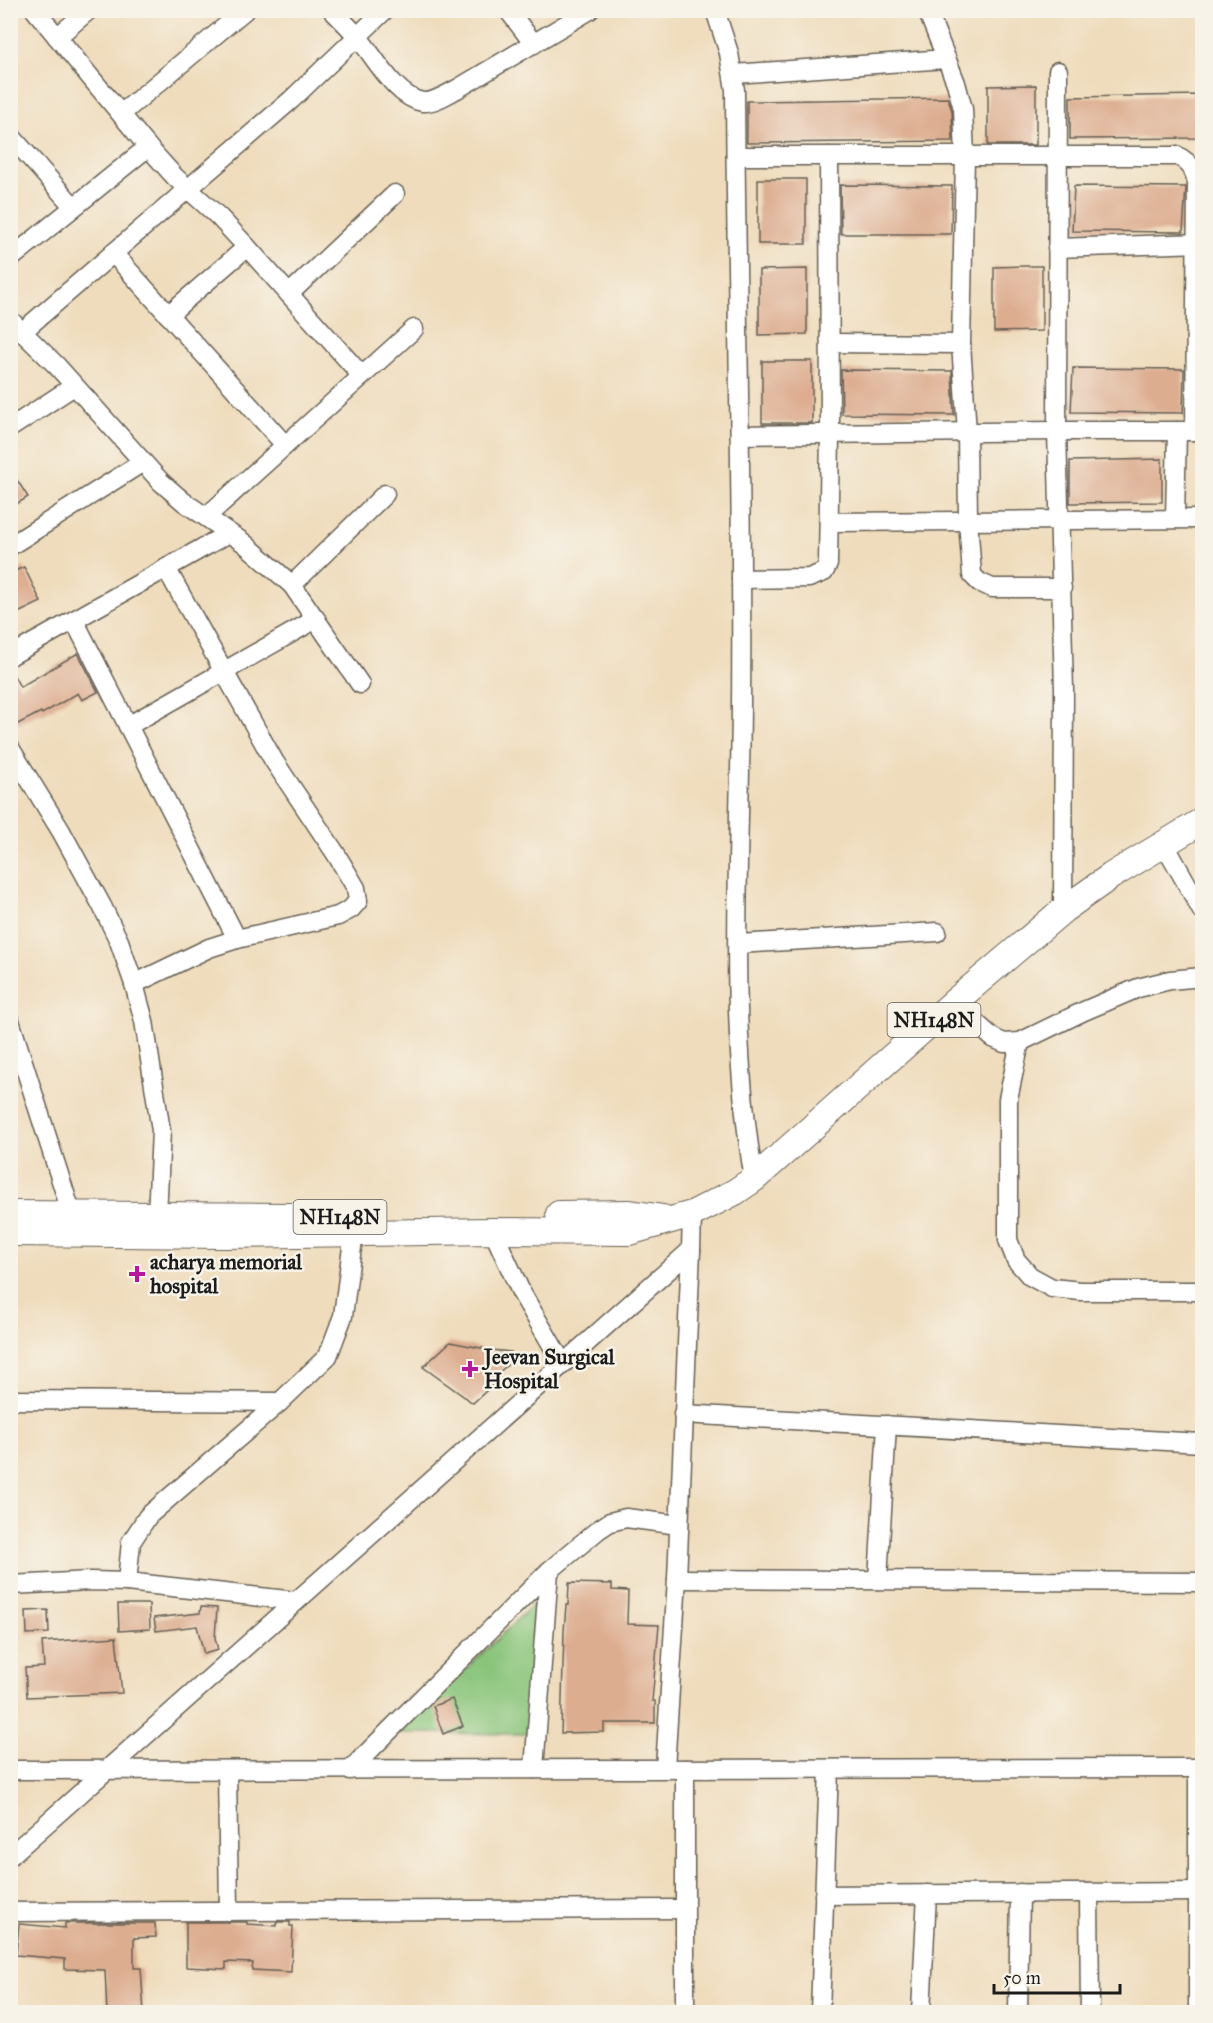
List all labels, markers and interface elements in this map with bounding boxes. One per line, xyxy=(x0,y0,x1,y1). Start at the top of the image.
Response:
road number: NH148N xyxy=(888,1003,980,1037)
road number: NH148N xyxy=(294,1200,386,1234)
place label: acharya memorial hospital xyxy=(149,1249,303,1299)
marker: acharya memorial hospital xyxy=(128,1265,146,1283)
place label: Jeevan Surgical Hospital xyxy=(481,1344,616,1394)
marker: Jeevan Surgical Hospital xyxy=(461,1360,479,1378)
scale bar xyxy=(994,1957,1120,1995)
text: 50 m xyxy=(1003,1967,1041,1989)

